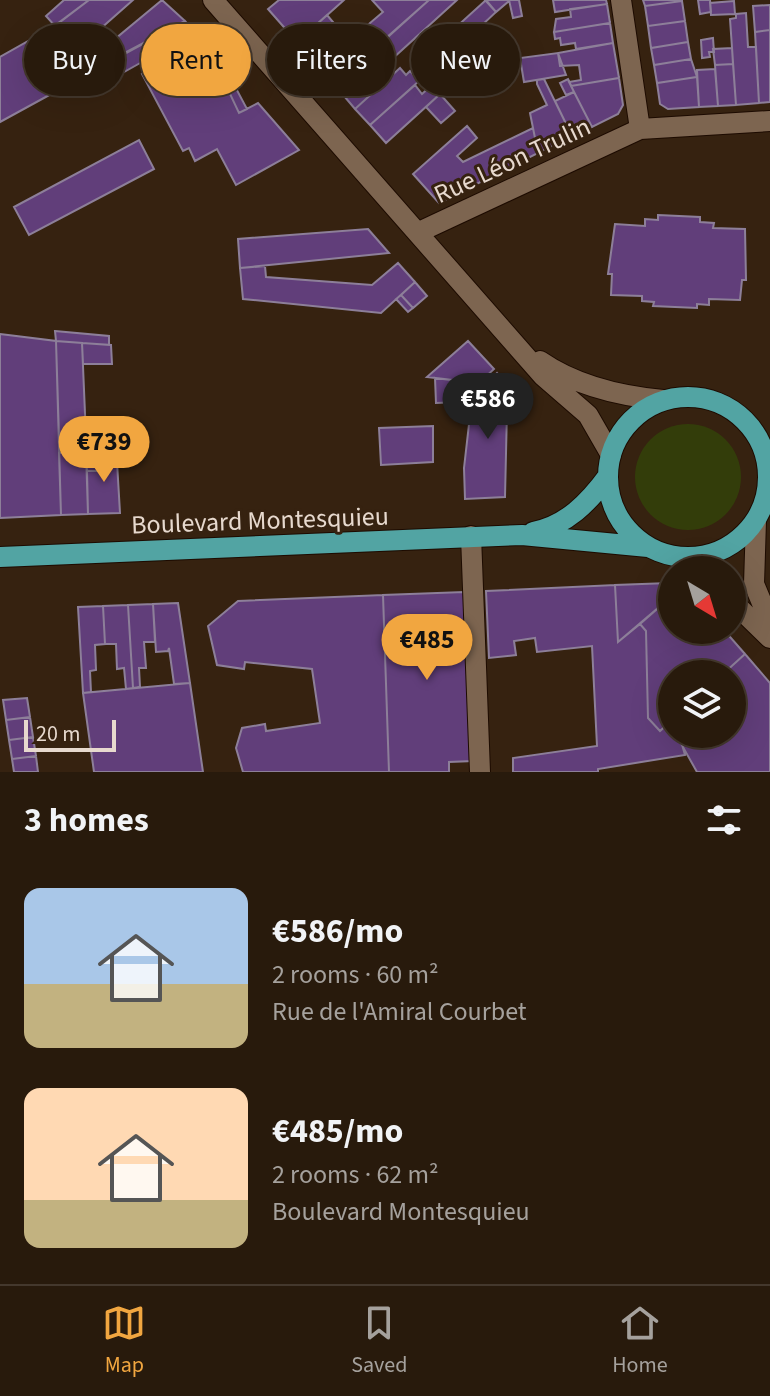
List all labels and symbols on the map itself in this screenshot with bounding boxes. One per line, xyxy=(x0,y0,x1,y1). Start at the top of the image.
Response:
street label: Rue Léon Trulin xyxy=(428,108,597,213)
pin: €586 xyxy=(441,373,535,441)
pin: €739 xyxy=(57,416,151,484)
street label: Boulevard Montesquieu xyxy=(131,498,389,543)
north arrow xyxy=(658,556,746,644)
pin: €485 xyxy=(380,614,474,682)
scale bar xyxy=(24,716,116,752)

